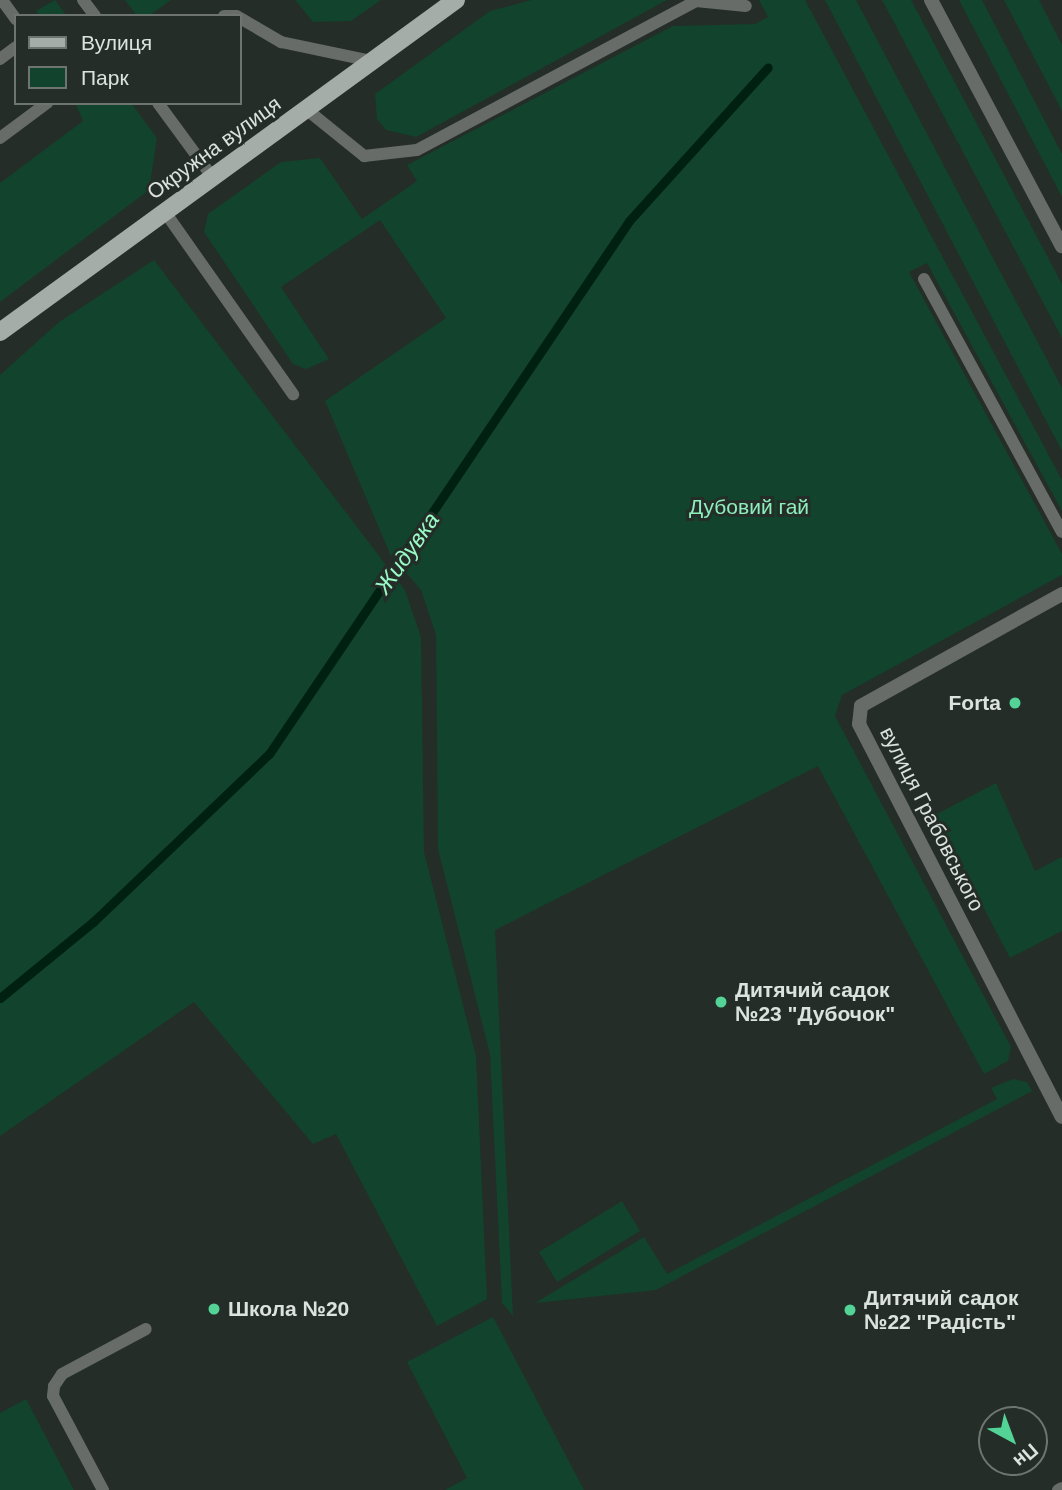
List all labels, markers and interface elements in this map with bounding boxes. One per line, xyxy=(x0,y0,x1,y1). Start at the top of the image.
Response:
legend xyxy=(14,14,242,105)
text: Вулиця xyxy=(81,31,152,54)
text: Парк xyxy=(81,66,129,89)
street label: Окружна вулиця xyxy=(142,91,286,205)
park label: Дубовий гай xyxy=(689,494,809,520)
water label: Жидувка xyxy=(369,507,445,599)
place label: Forta xyxy=(948,690,1001,716)
marker: Forta xyxy=(1007,695,1023,711)
street label: вулиця Грабовського xyxy=(875,723,989,915)
place label: Дитячий садок №23 "Дубочок" xyxy=(735,977,895,1027)
marker: Дитячий садок №23 "Дубочок" xyxy=(713,994,729,1010)
place label: Дитячий садок №22 "Радість" xyxy=(864,1285,1019,1335)
place label: Школа №20 xyxy=(228,1296,349,1322)
marker: Школа №20 xyxy=(206,1301,222,1317)
marker: Дитячий садок №22 "Радість" xyxy=(842,1302,858,1318)
north arrow xyxy=(978,1406,1048,1476)
text: Пн xyxy=(1009,1440,1042,1472)

